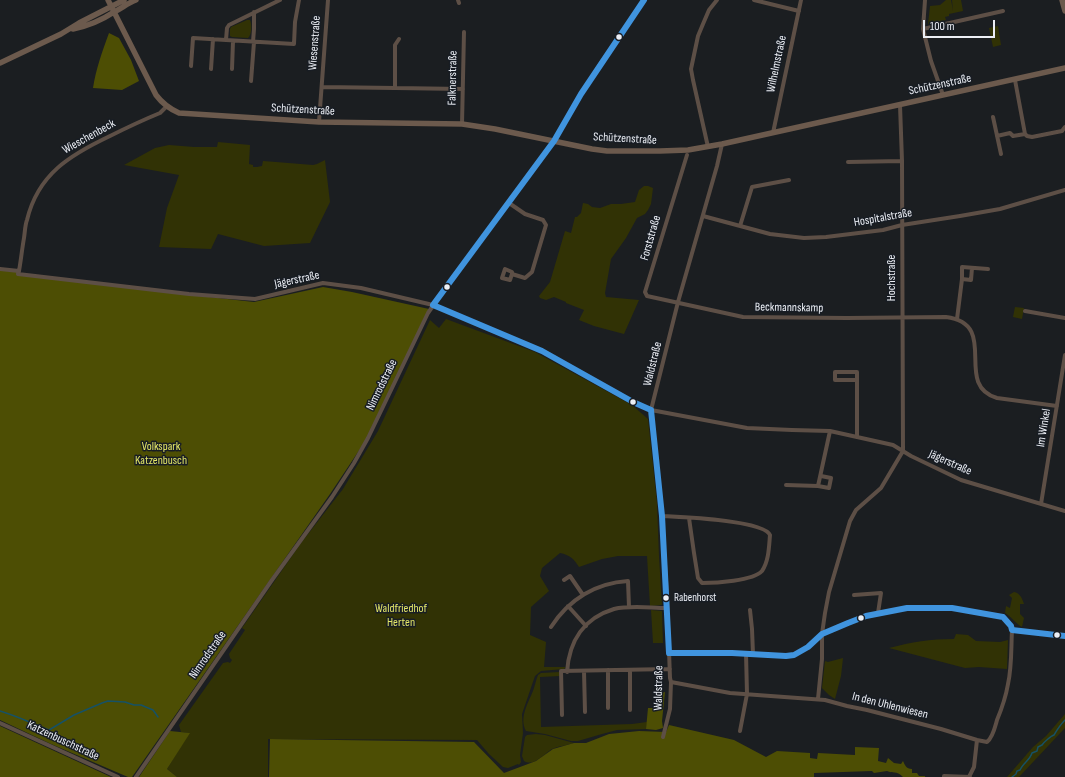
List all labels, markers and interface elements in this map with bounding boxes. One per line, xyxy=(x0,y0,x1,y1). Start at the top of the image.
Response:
scale bar xyxy=(925,12,997,38)
street label: Wiesenstraße xyxy=(306,15,324,71)
text: 100 m xyxy=(930,19,955,34)
unlabelled marker xyxy=(614,32,624,42)
street label: Wilhelmstraße xyxy=(764,34,790,94)
street label: Falknerstraße xyxy=(445,51,461,105)
street label: Schützenstraße xyxy=(907,71,973,99)
street label: Schützenstraße xyxy=(271,101,335,119)
street label: Wieschenbeck xyxy=(60,117,118,157)
street label: Schützenstraße xyxy=(593,130,657,148)
street label: Hospitalstraße xyxy=(853,206,913,230)
street label: Forststraße xyxy=(638,214,664,262)
street label: Hochstraße xyxy=(885,255,899,301)
street label: Jägerstraße xyxy=(273,268,321,292)
unlabelled marker xyxy=(442,282,452,292)
street label: Beckmannskamp xyxy=(755,300,823,316)
street label: Waldstraße xyxy=(641,340,665,388)
street label: Nimrodstraße xyxy=(363,357,401,413)
unlabelled marker xyxy=(628,397,638,407)
street label: Im Winkel xyxy=(1034,408,1054,448)
park label: Volkspark Katzenbusch xyxy=(135,440,187,468)
street label: Jägerstraße xyxy=(926,447,974,479)
place label: Rabenhorst xyxy=(674,591,716,605)
marker: Rabenhorst xyxy=(661,593,671,603)
park label: Waldfriedhof Herten xyxy=(375,602,427,630)
unlabelled marker xyxy=(856,613,866,623)
street label: Nimrodstraße xyxy=(186,628,230,682)
unlabelled marker xyxy=(1052,630,1062,640)
street label: Waldstraße xyxy=(651,665,667,711)
street label: In den Uhlenwiesen xyxy=(851,690,929,722)
street label: Katzenbuschstraße xyxy=(25,718,101,764)

